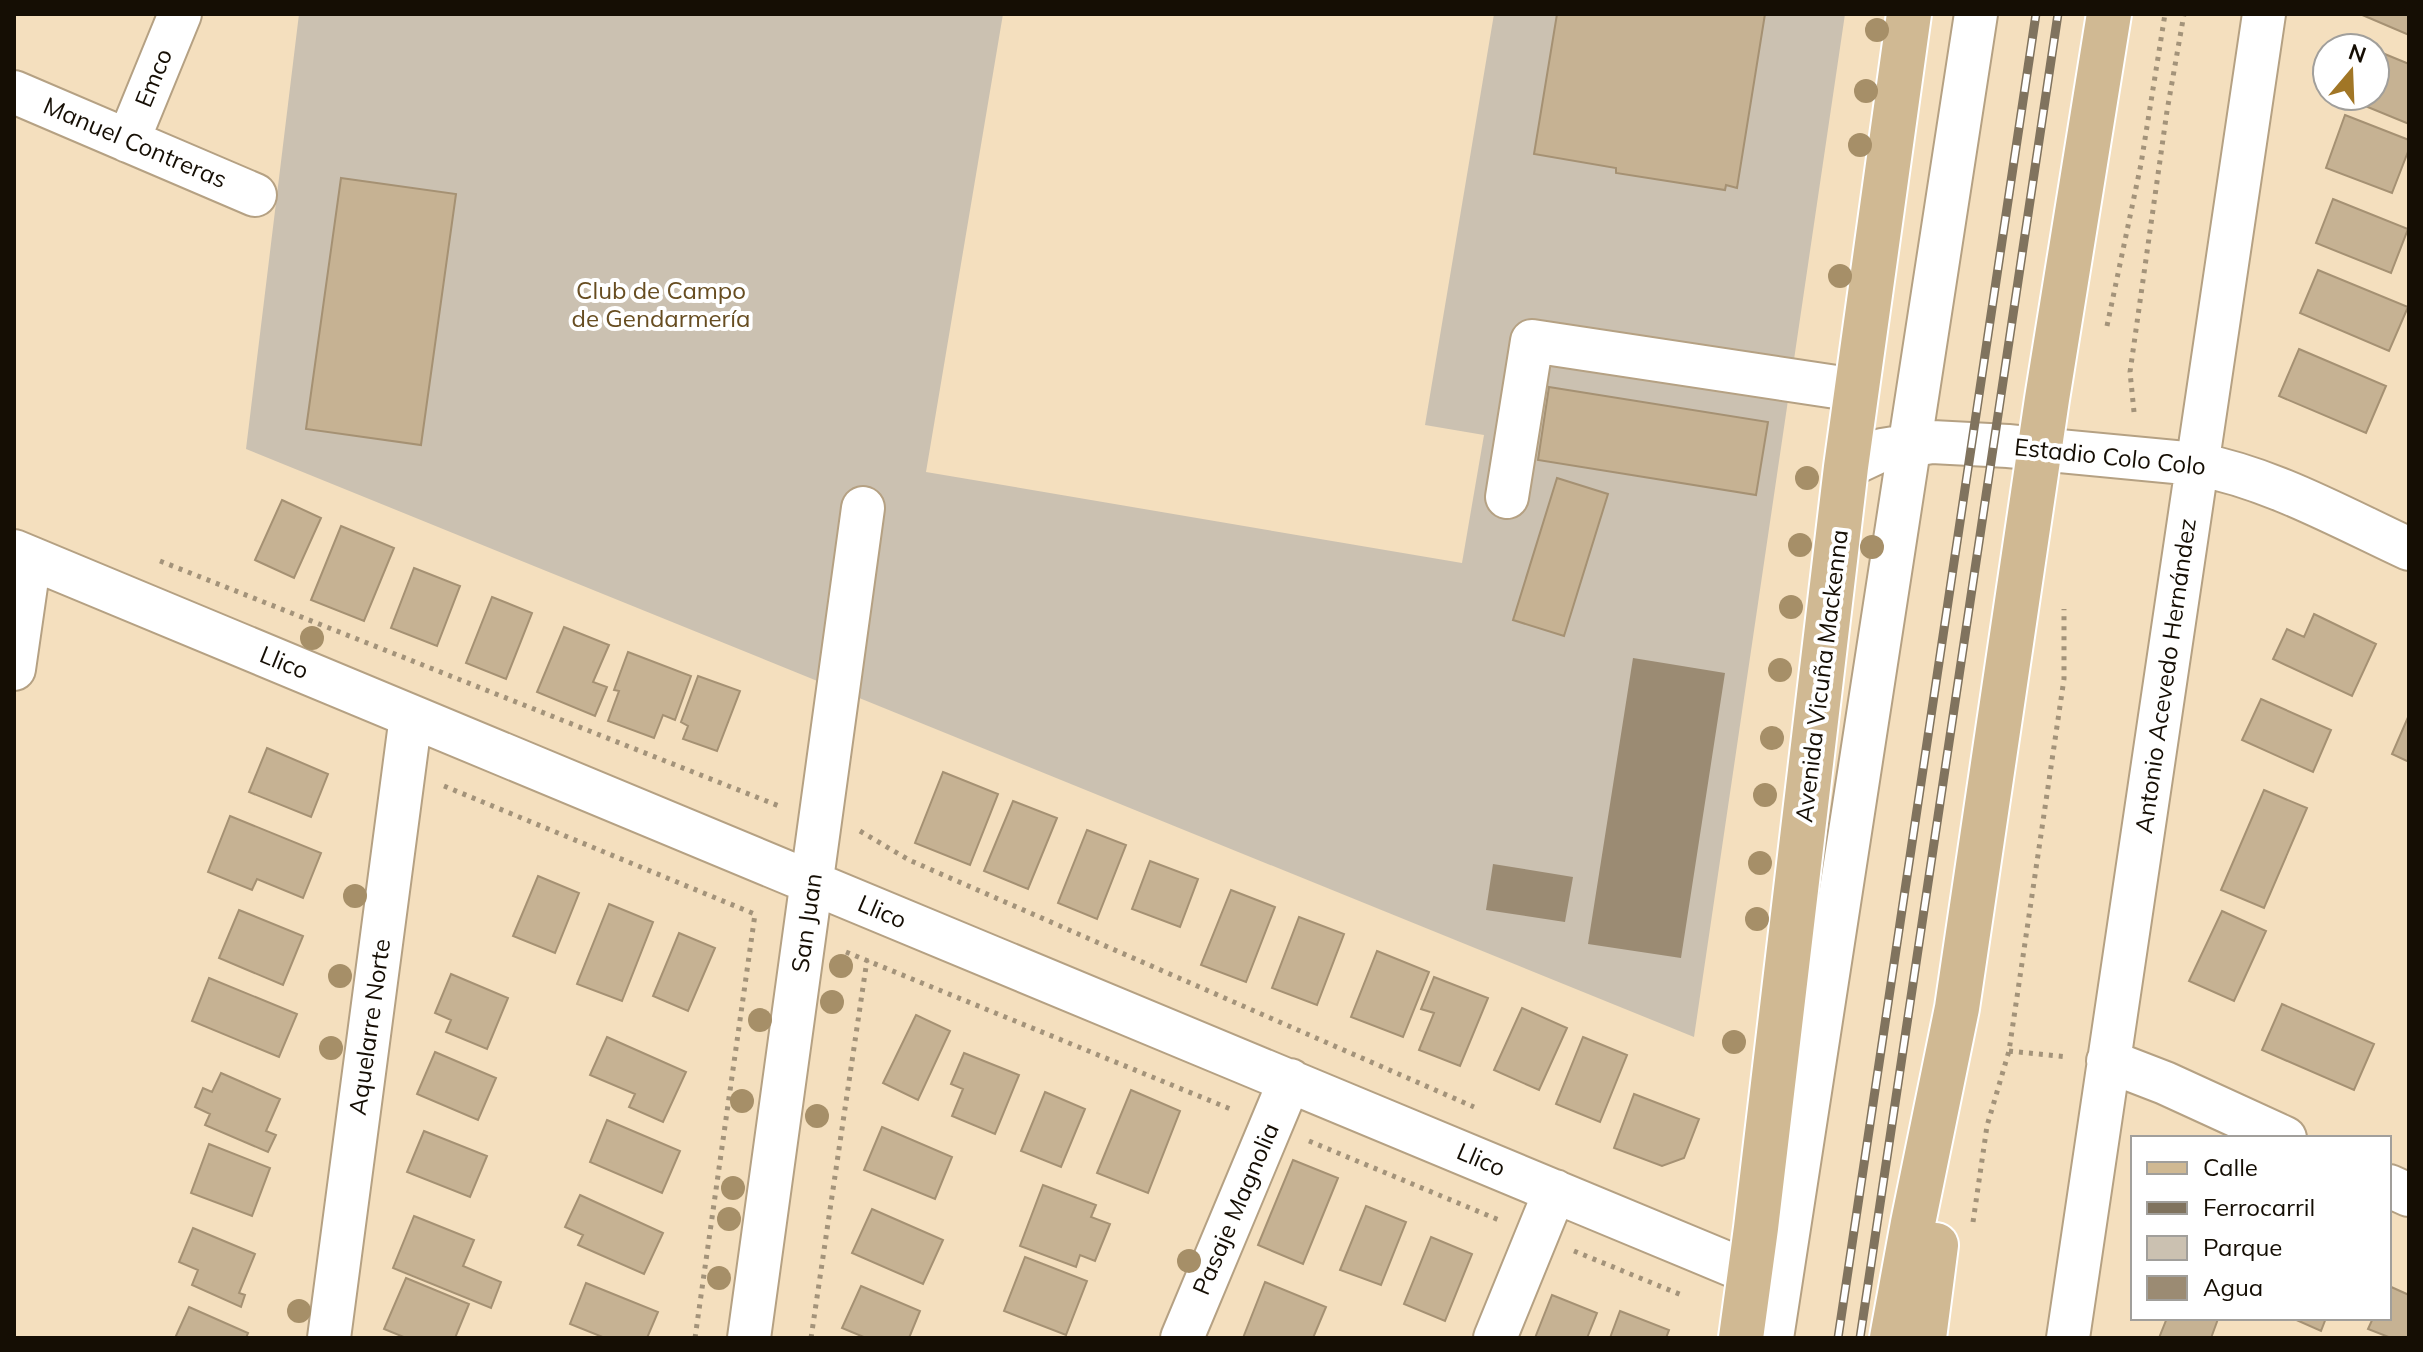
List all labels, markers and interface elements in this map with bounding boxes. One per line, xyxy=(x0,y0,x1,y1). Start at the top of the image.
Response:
north arrow xyxy=(2311,32,2391,112)
text: N xyxy=(2345,37,2370,69)
street label: Emco xyxy=(128,44,178,111)
street label: Manuel Contreras xyxy=(39,90,232,194)
park label: Club de Campo de Gendarmería xyxy=(572,275,750,333)
street label: Estadio Colo Colo xyxy=(2013,431,2207,481)
street label: Antonio Acevedo Hernández xyxy=(2128,516,2202,835)
street label: Avenida Vicuña Mackenna xyxy=(1788,528,1854,824)
street label: Llico xyxy=(256,639,313,685)
street label: San Juan xyxy=(784,871,828,974)
street label: Llico xyxy=(854,888,911,935)
street label: Aquelarre Norte xyxy=(342,937,396,1117)
street label: Pasaje Magnolia xyxy=(1185,1118,1285,1299)
street label: Llico xyxy=(1453,1136,1510,1183)
legend xyxy=(2131,1136,2391,1320)
text: Calle xyxy=(2203,1152,2258,1182)
text: Ferrocarril xyxy=(2203,1192,2315,1222)
text: Parque xyxy=(2203,1232,2282,1262)
text: Agua xyxy=(2203,1272,2263,1302)

